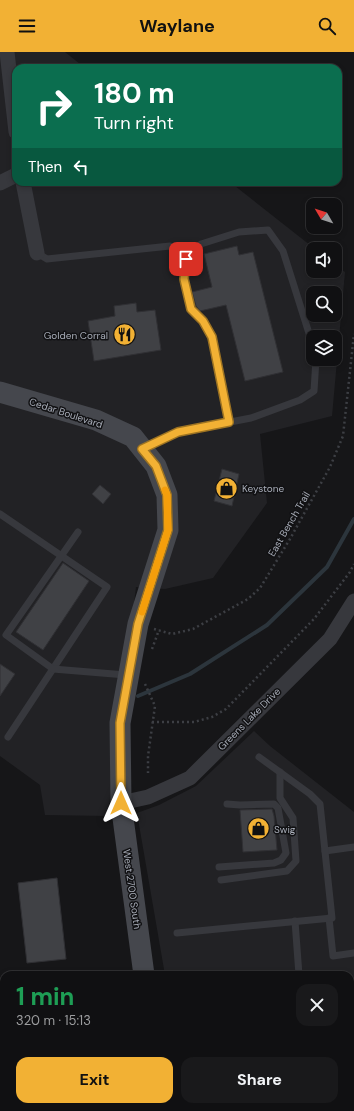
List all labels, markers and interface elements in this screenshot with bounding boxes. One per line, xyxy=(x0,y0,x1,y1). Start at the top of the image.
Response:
text: Waylane xyxy=(139,14,215,38)
icon: menu xyxy=(16,15,38,37)
icon: search xyxy=(316,15,338,37)
text: 180 m xyxy=(94,75,175,112)
icon: right xyxy=(28,80,80,132)
text: Turn right xyxy=(94,111,174,135)
icon: left xyxy=(70,156,92,178)
text: Then xyxy=(28,157,62,177)
north arrow xyxy=(306,198,342,234)
map controls xyxy=(306,198,342,366)
pin xyxy=(169,242,203,276)
button: sound xyxy=(306,242,342,278)
icon: arrive xyxy=(175,248,197,270)
button: search xyxy=(306,286,342,322)
restaurant icon: Golden Corral xyxy=(111,322,137,348)
place label: Golden Corral xyxy=(44,329,108,342)
button: layers xyxy=(306,330,342,366)
street label: Cedar Boulevard xyxy=(28,395,104,431)
shop icon: Keystone xyxy=(214,475,240,501)
place label: Keystone xyxy=(242,482,285,495)
street label: East Bench Trail xyxy=(265,489,313,559)
street label: Greens Lake Drive xyxy=(215,685,283,753)
position arrow xyxy=(100,782,142,824)
shop icon: Swig xyxy=(245,816,271,842)
place label: Swig xyxy=(274,823,296,836)
street label: West 2700 South xyxy=(120,848,144,930)
text: 1 min xyxy=(16,981,74,1012)
button: close xyxy=(296,984,338,1026)
text: 320 m · 15:13 xyxy=(16,1012,91,1029)
button: Exit xyxy=(16,1057,173,1103)
button: Share xyxy=(181,1057,338,1103)

